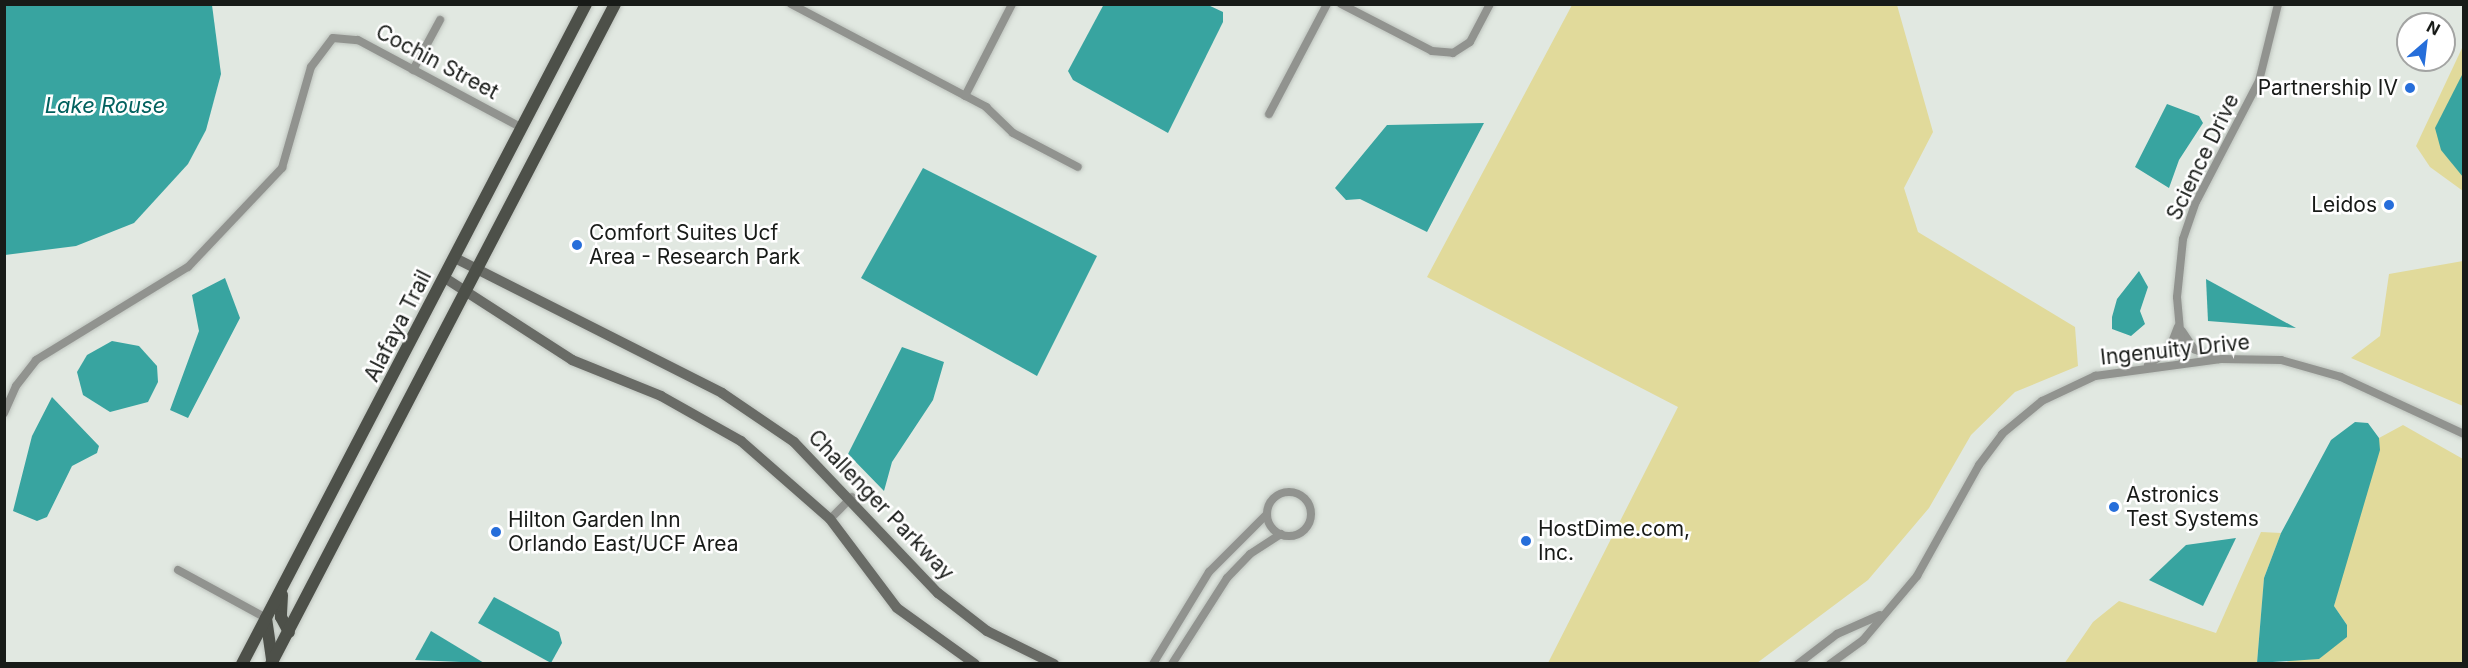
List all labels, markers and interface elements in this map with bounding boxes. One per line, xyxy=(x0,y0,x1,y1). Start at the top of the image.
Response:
north arrow xyxy=(2396,12,2456,72)
text: N xyxy=(2423,16,2444,40)
street label: Cochin Street xyxy=(371,19,503,105)
place label: Partnership IV xyxy=(2258,75,2398,101)
marker: Partnership IV xyxy=(2403,81,2417,95)
street label: Science Drive xyxy=(2162,90,2244,224)
water label: Lake Rouse xyxy=(45,93,165,119)
place label: Leidos xyxy=(2311,192,2377,218)
marker: Leidos xyxy=(2382,198,2396,212)
place label: Comfort Suites Ucf Area - Research Park xyxy=(589,220,800,270)
marker: Comfort Suites Ucf Area - Research Park xyxy=(570,238,584,252)
street label: Alafaya Trail xyxy=(359,266,437,386)
street label: Ingenuity Drive xyxy=(2099,330,2251,370)
street label: Challenger Parkway xyxy=(803,425,959,585)
place label: Astronics Test Systems xyxy=(2126,482,2259,532)
marker: Astronics Test Systems xyxy=(2107,500,2121,514)
place label: Hilton Garden Inn Orlando East/UCF Area xyxy=(508,507,738,557)
place label: HostDime.com, Inc. xyxy=(1538,516,1690,566)
marker: Hilton Garden Inn Orlando East/UCF Area xyxy=(489,525,503,539)
marker: HostDime.com, Inc. xyxy=(1519,534,1533,548)

